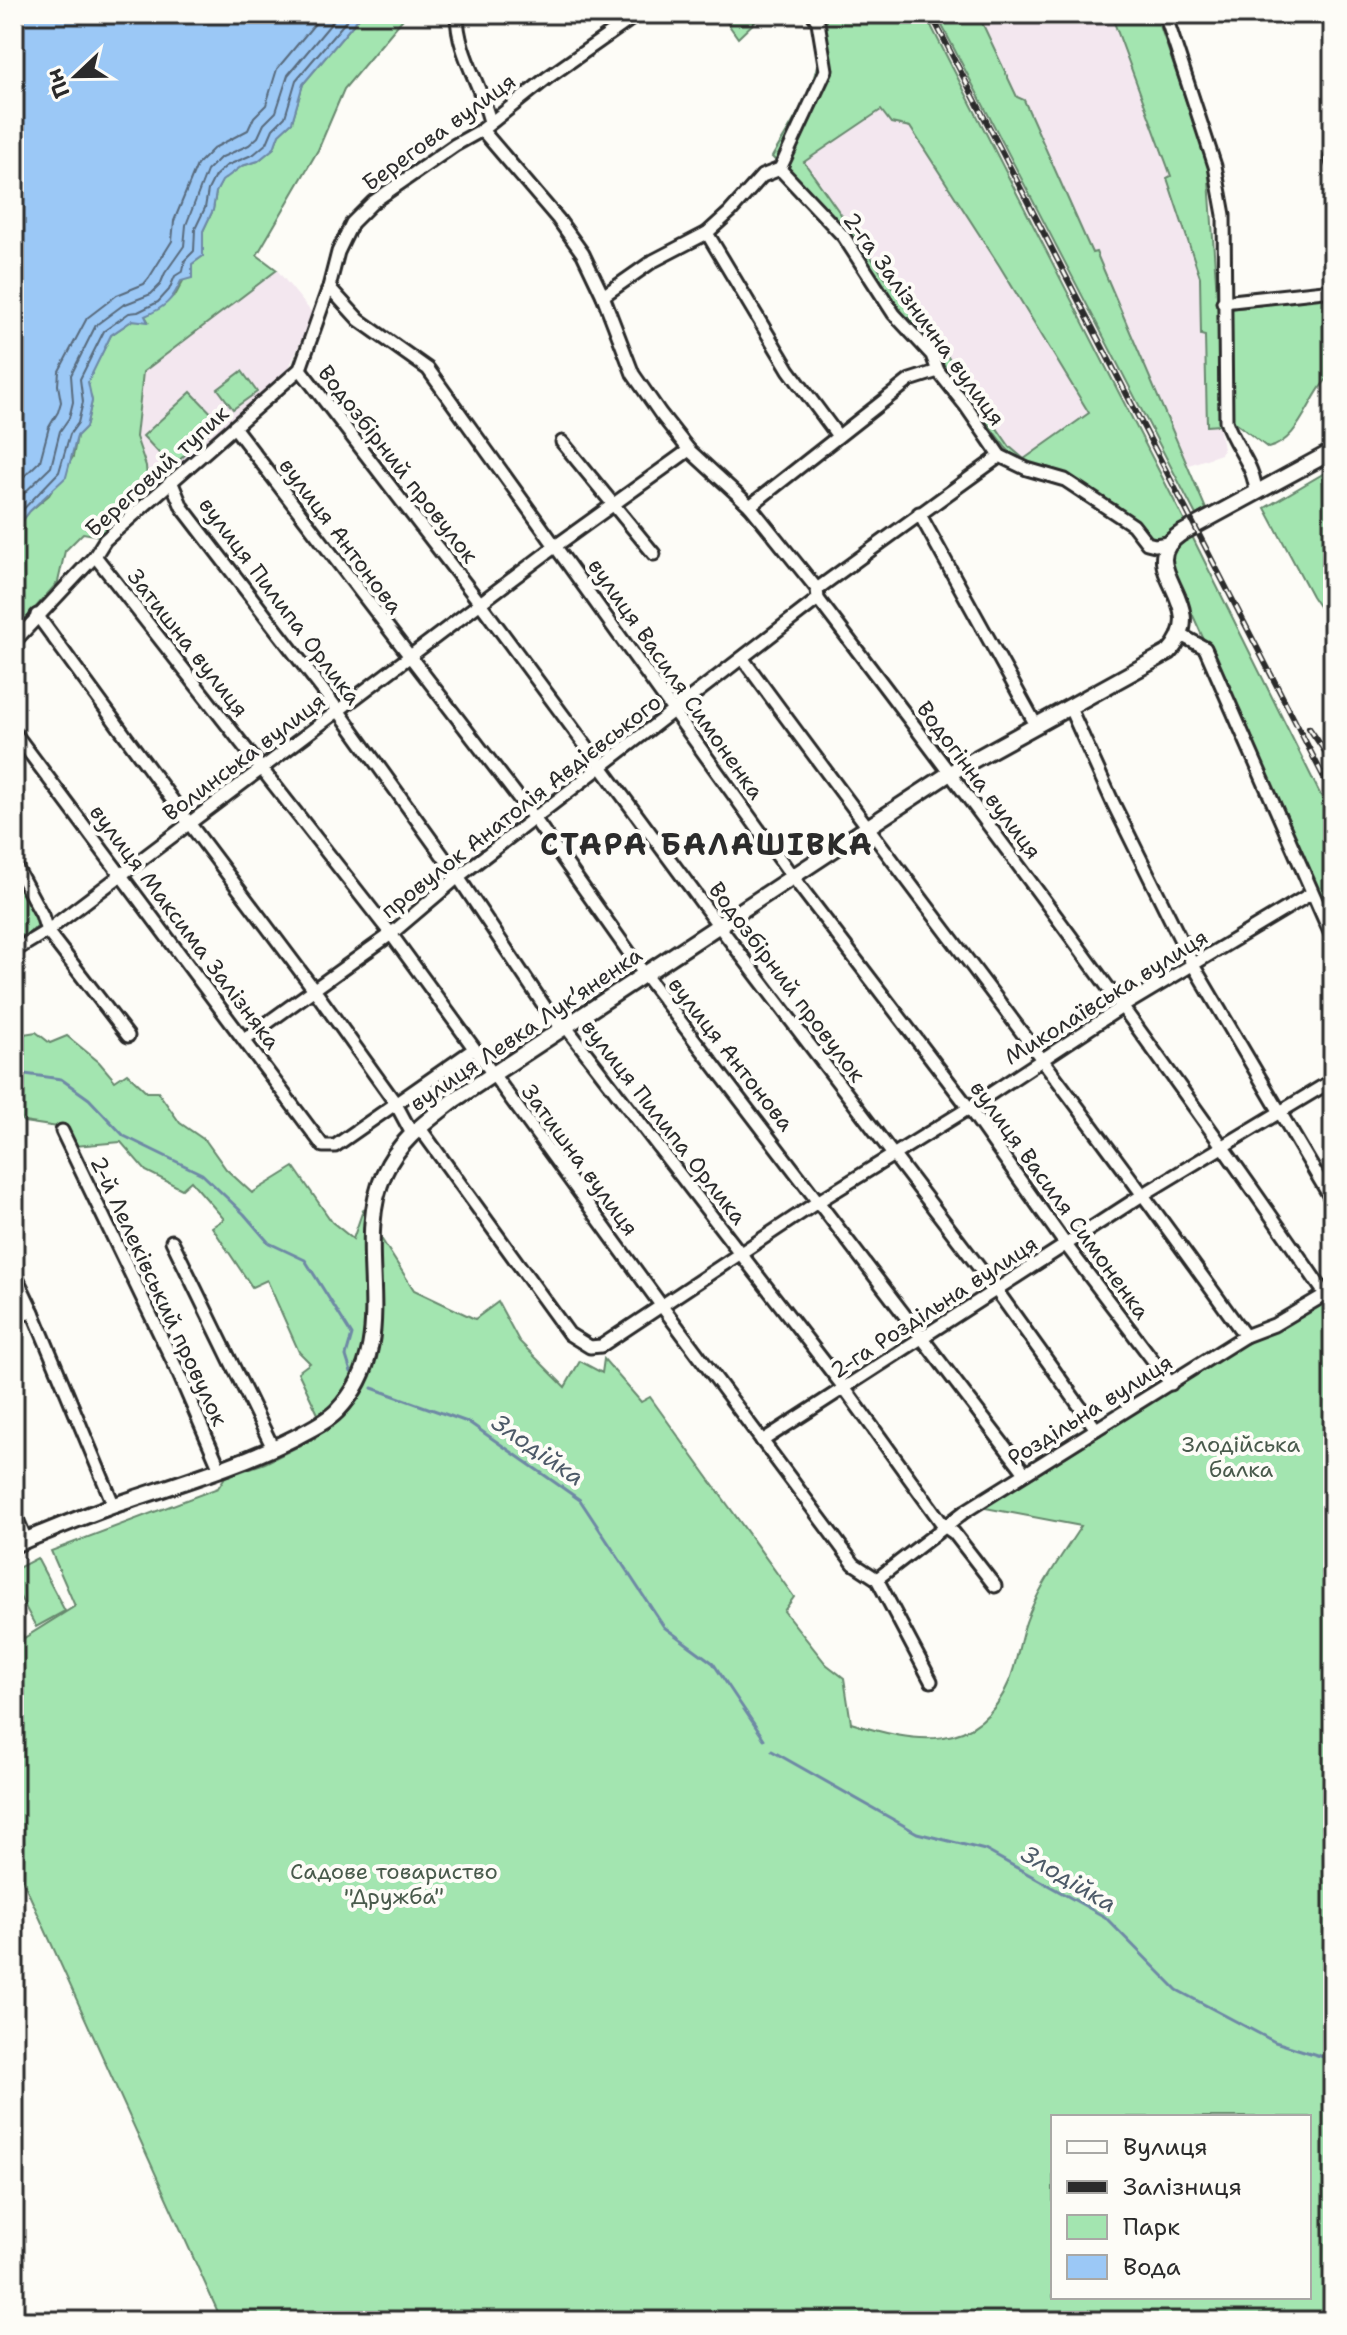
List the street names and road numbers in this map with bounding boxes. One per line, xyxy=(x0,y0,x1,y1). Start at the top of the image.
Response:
street label: Берегова вулиця xyxy=(357,67,521,197)
street label: 2-га Залізнична вулиця xyxy=(837,206,1011,432)
street label: Водозбірний провулок xyxy=(312,359,485,569)
street label: Береговий тупик xyxy=(79,399,235,543)
street label: вулиця Антонова xyxy=(273,452,409,620)
street label: вулиця Пилипа Орлика xyxy=(192,491,368,711)
street label: вулиця Василя Симоненка xyxy=(581,553,771,806)
street label: Затишна вулиця xyxy=(121,563,255,723)
street label: Волинська вулиця xyxy=(157,686,331,828)
street label: провулок Анатолія Авдієвського xyxy=(375,687,667,925)
street label: Водогінна вулиця xyxy=(910,695,1048,865)
street label: вулиця Максима Залізняка xyxy=(83,798,287,1056)
street label: Водозбірний провулок xyxy=(702,876,872,1088)
street label: Миколаївська вулиця xyxy=(999,923,1213,1071)
street label: вулиця Левка Лукʼяненка xyxy=(404,940,648,1118)
street label: вулиця Антонова xyxy=(662,971,801,1137)
street label: вулиця Пилипа Орлика xyxy=(575,1013,753,1231)
street label: вулиця Василя Симоненка xyxy=(964,1075,1157,1325)
street label: Затишна вулиця xyxy=(515,1078,645,1242)
street label: 2-й Лелеківський провулок xyxy=(84,1151,235,1431)
street label: 2-га Роздільна вулиця xyxy=(825,1229,1043,1385)
street label: Роздільна вулиця xyxy=(1002,1348,1178,1472)

